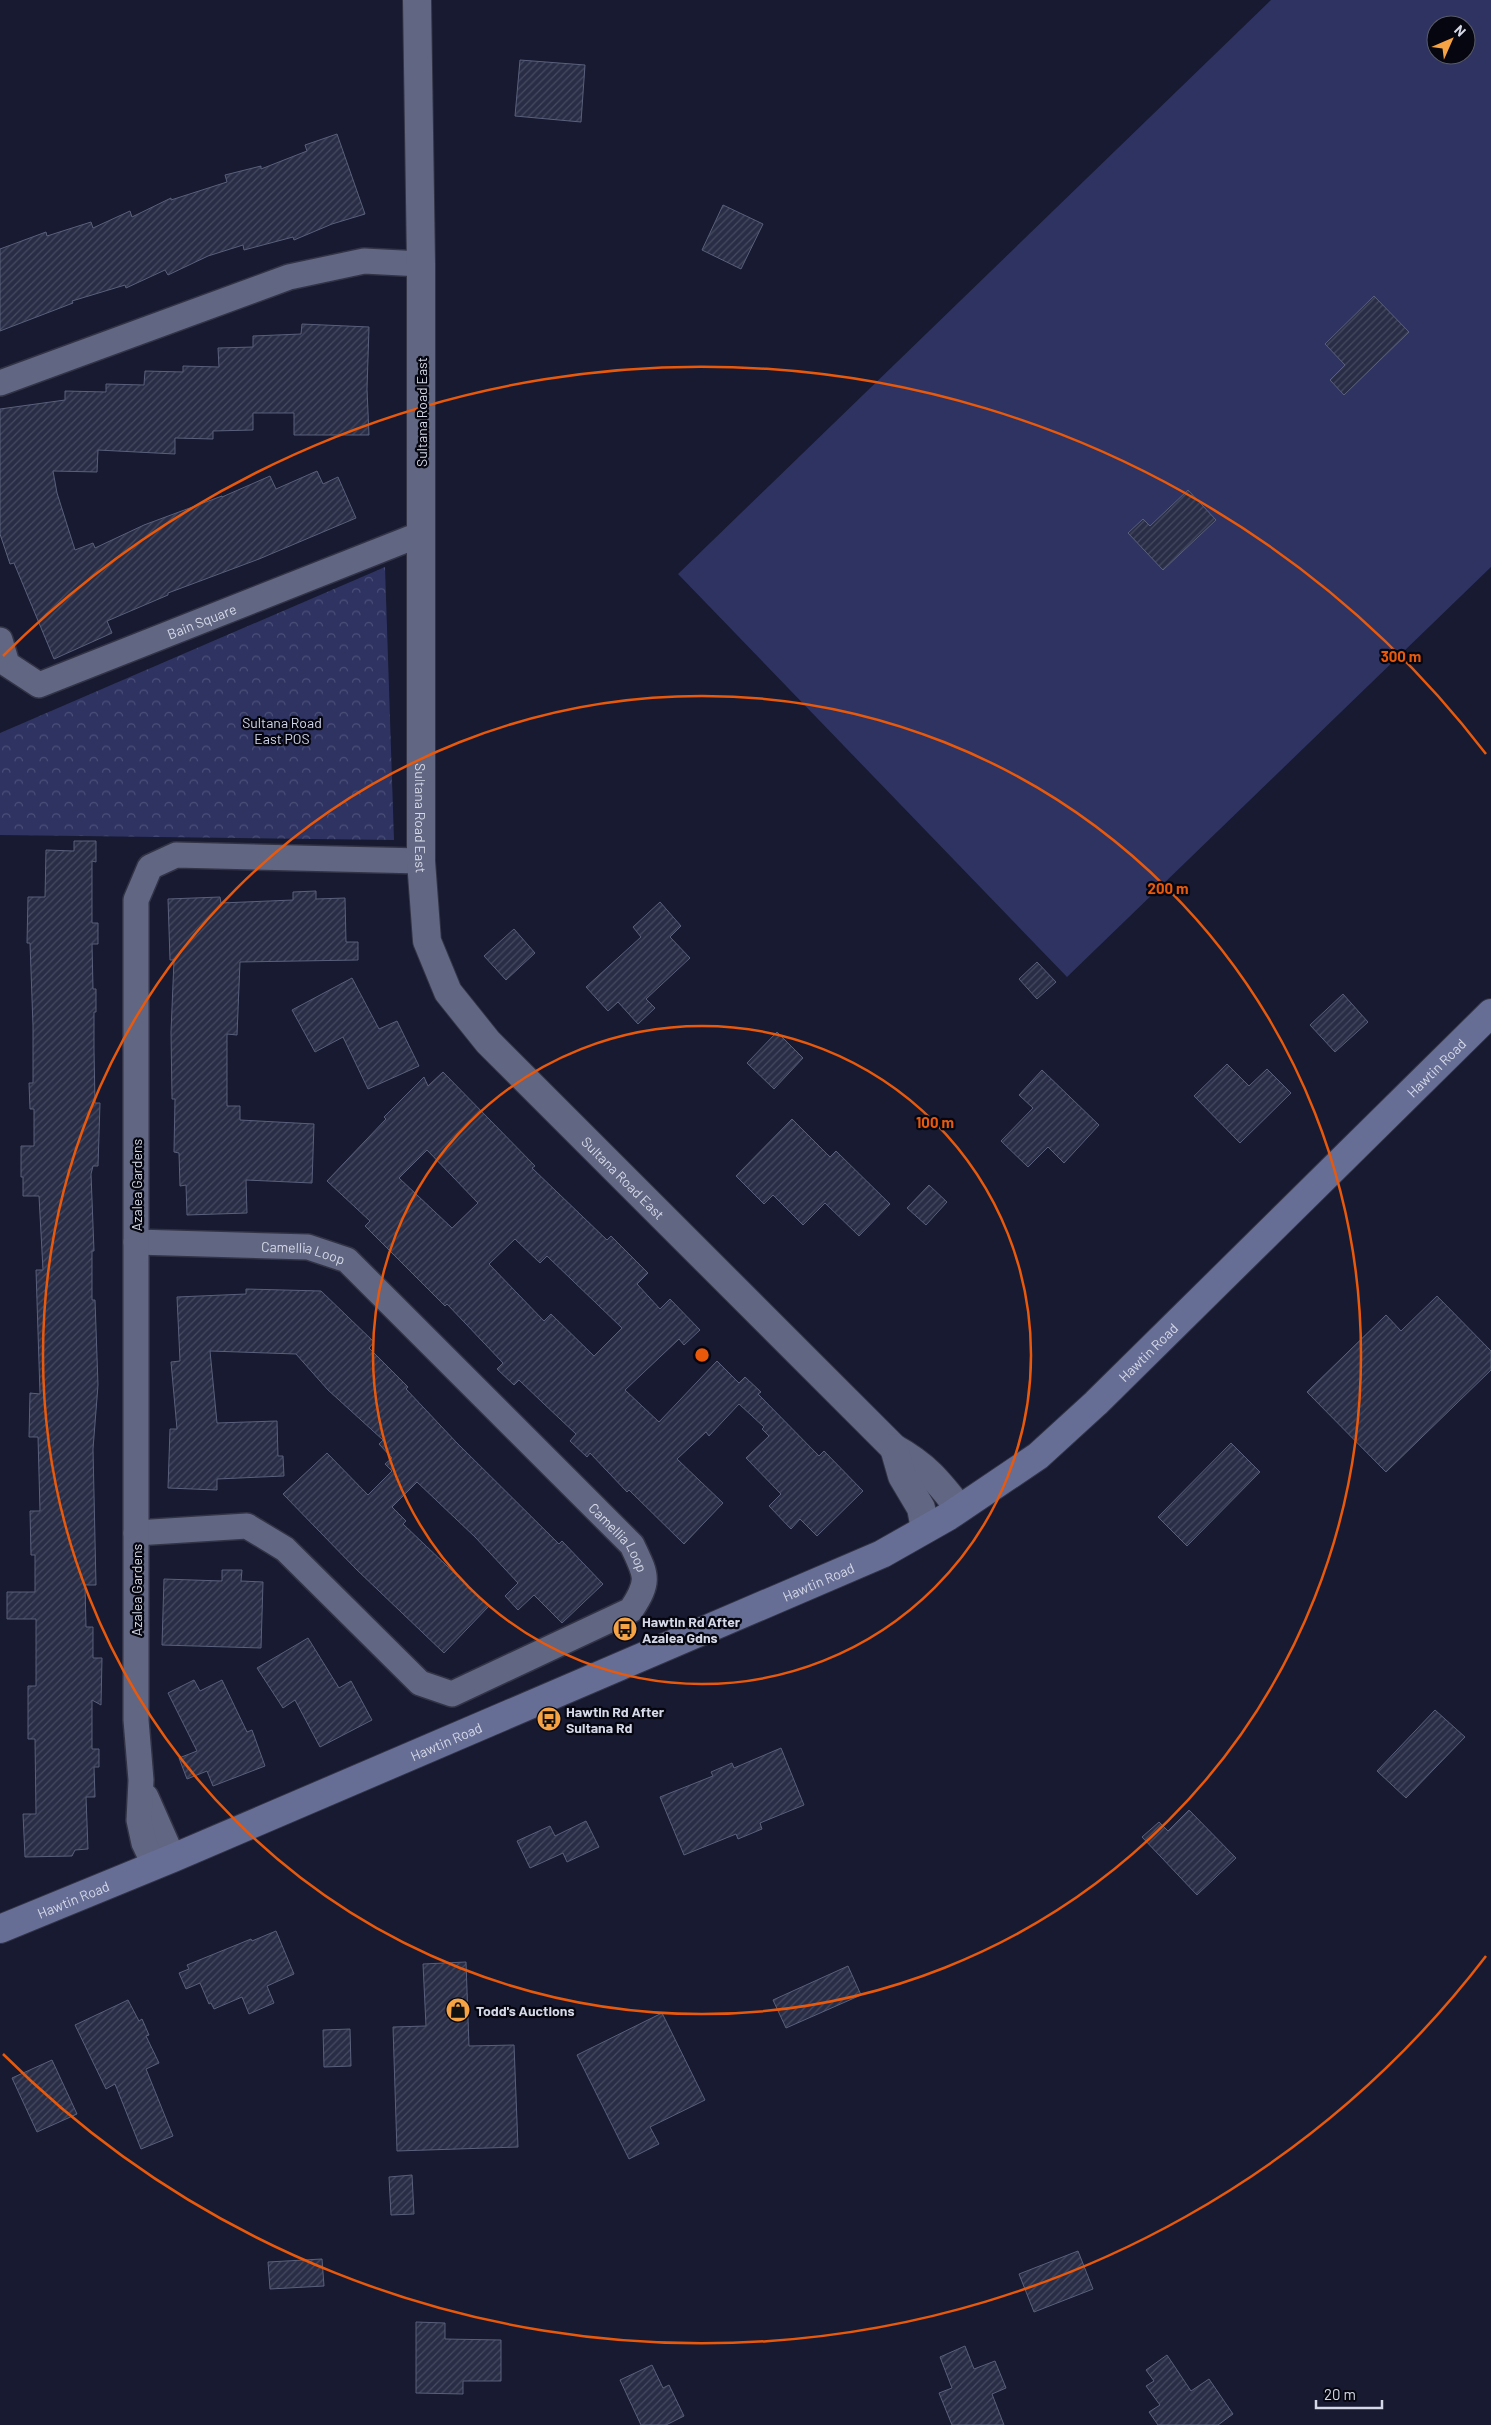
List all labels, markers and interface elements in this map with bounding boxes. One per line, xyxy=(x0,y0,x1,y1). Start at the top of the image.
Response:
north arrow xyxy=(1426,15,1476,65)
text: N xyxy=(1451,21,1470,40)
street label: Sultana Road East xyxy=(413,357,430,467)
street label: Bain Square xyxy=(164,599,239,642)
text: 300 m xyxy=(1381,647,1421,665)
park label: Sultana Road East POS xyxy=(242,714,322,747)
street label: Sultana Road East xyxy=(413,763,430,874)
text: 200 m xyxy=(1147,879,1189,897)
street label: Hawtin Road xyxy=(1403,1035,1469,1100)
text: 100 m xyxy=(916,1113,954,1131)
street label: Sultana Road East xyxy=(579,1133,668,1222)
street label: Azalea Gardens xyxy=(128,1138,145,1231)
street label: Camellia Loop xyxy=(261,1237,347,1267)
street label: Hawtin Road xyxy=(1115,1319,1181,1385)
centre of rings xyxy=(693,1346,711,1364)
street label: Camellia Loop xyxy=(586,1499,651,1574)
street label: Azalea Gardens xyxy=(128,1543,145,1636)
street label: Hawtin Road xyxy=(780,1558,857,1604)
place label: Hawtin Rd After Azalea Gdns xyxy=(642,1613,741,1646)
bus stop icon: Hawtin Rd After Azalea Gdns xyxy=(612,1616,638,1642)
place label: Hawtin Rd After Sultana Rd xyxy=(566,1703,665,1736)
bus stop icon: Hawtin Rd After Sultana Rd xyxy=(536,1706,562,1732)
street label: Hawtin Road xyxy=(408,1718,484,1764)
street label: Hawtin Road xyxy=(35,1877,112,1921)
shop icon: Todd's Auctions xyxy=(445,1997,471,2023)
place label: Todd's Auctions xyxy=(476,2002,574,2019)
scale bar xyxy=(1316,2378,1382,2410)
text: 20 m xyxy=(1324,2385,1356,2403)

